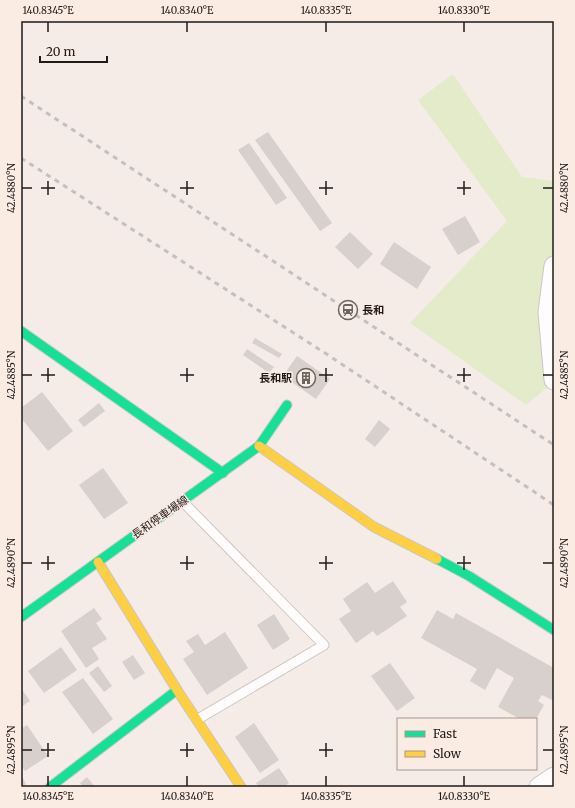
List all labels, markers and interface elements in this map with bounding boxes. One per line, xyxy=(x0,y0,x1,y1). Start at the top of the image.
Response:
text: 140.8345°E xyxy=(22,4,74,17)
text: 140.8340°E xyxy=(161,4,214,17)
text: 140.8335°E xyxy=(301,4,352,17)
text: 140.8330°E xyxy=(438,4,491,17)
scale bar xyxy=(40,38,107,64)
text: 20 m xyxy=(46,44,75,59)
text: 42.4880°N xyxy=(5,163,18,213)
text: 42.4880°N xyxy=(558,163,571,213)
station icon: 長和 xyxy=(337,299,359,321)
place label: 長和 xyxy=(362,303,384,317)
text: 42.4885°N xyxy=(5,350,18,400)
text: 42.4885°N xyxy=(558,350,571,400)
building icon: 長和駅 xyxy=(295,367,317,389)
place label: 長和駅 xyxy=(259,371,292,385)
street label: 長和停車場線 xyxy=(129,492,191,542)
text: 42.4890°N xyxy=(5,538,18,588)
text: 42.4890°N xyxy=(558,538,571,588)
legend xyxy=(397,718,537,770)
text: 42.4895°N xyxy=(5,725,18,775)
text: 42.4895°N xyxy=(558,725,571,775)
text: Fast xyxy=(433,726,457,741)
text: Slow xyxy=(433,746,462,761)
text: 140.8345°E xyxy=(22,790,74,803)
text: 140.8340°E xyxy=(161,790,214,803)
text: 140.8335°E xyxy=(301,790,352,803)
text: 140.8330°E xyxy=(438,790,491,803)

